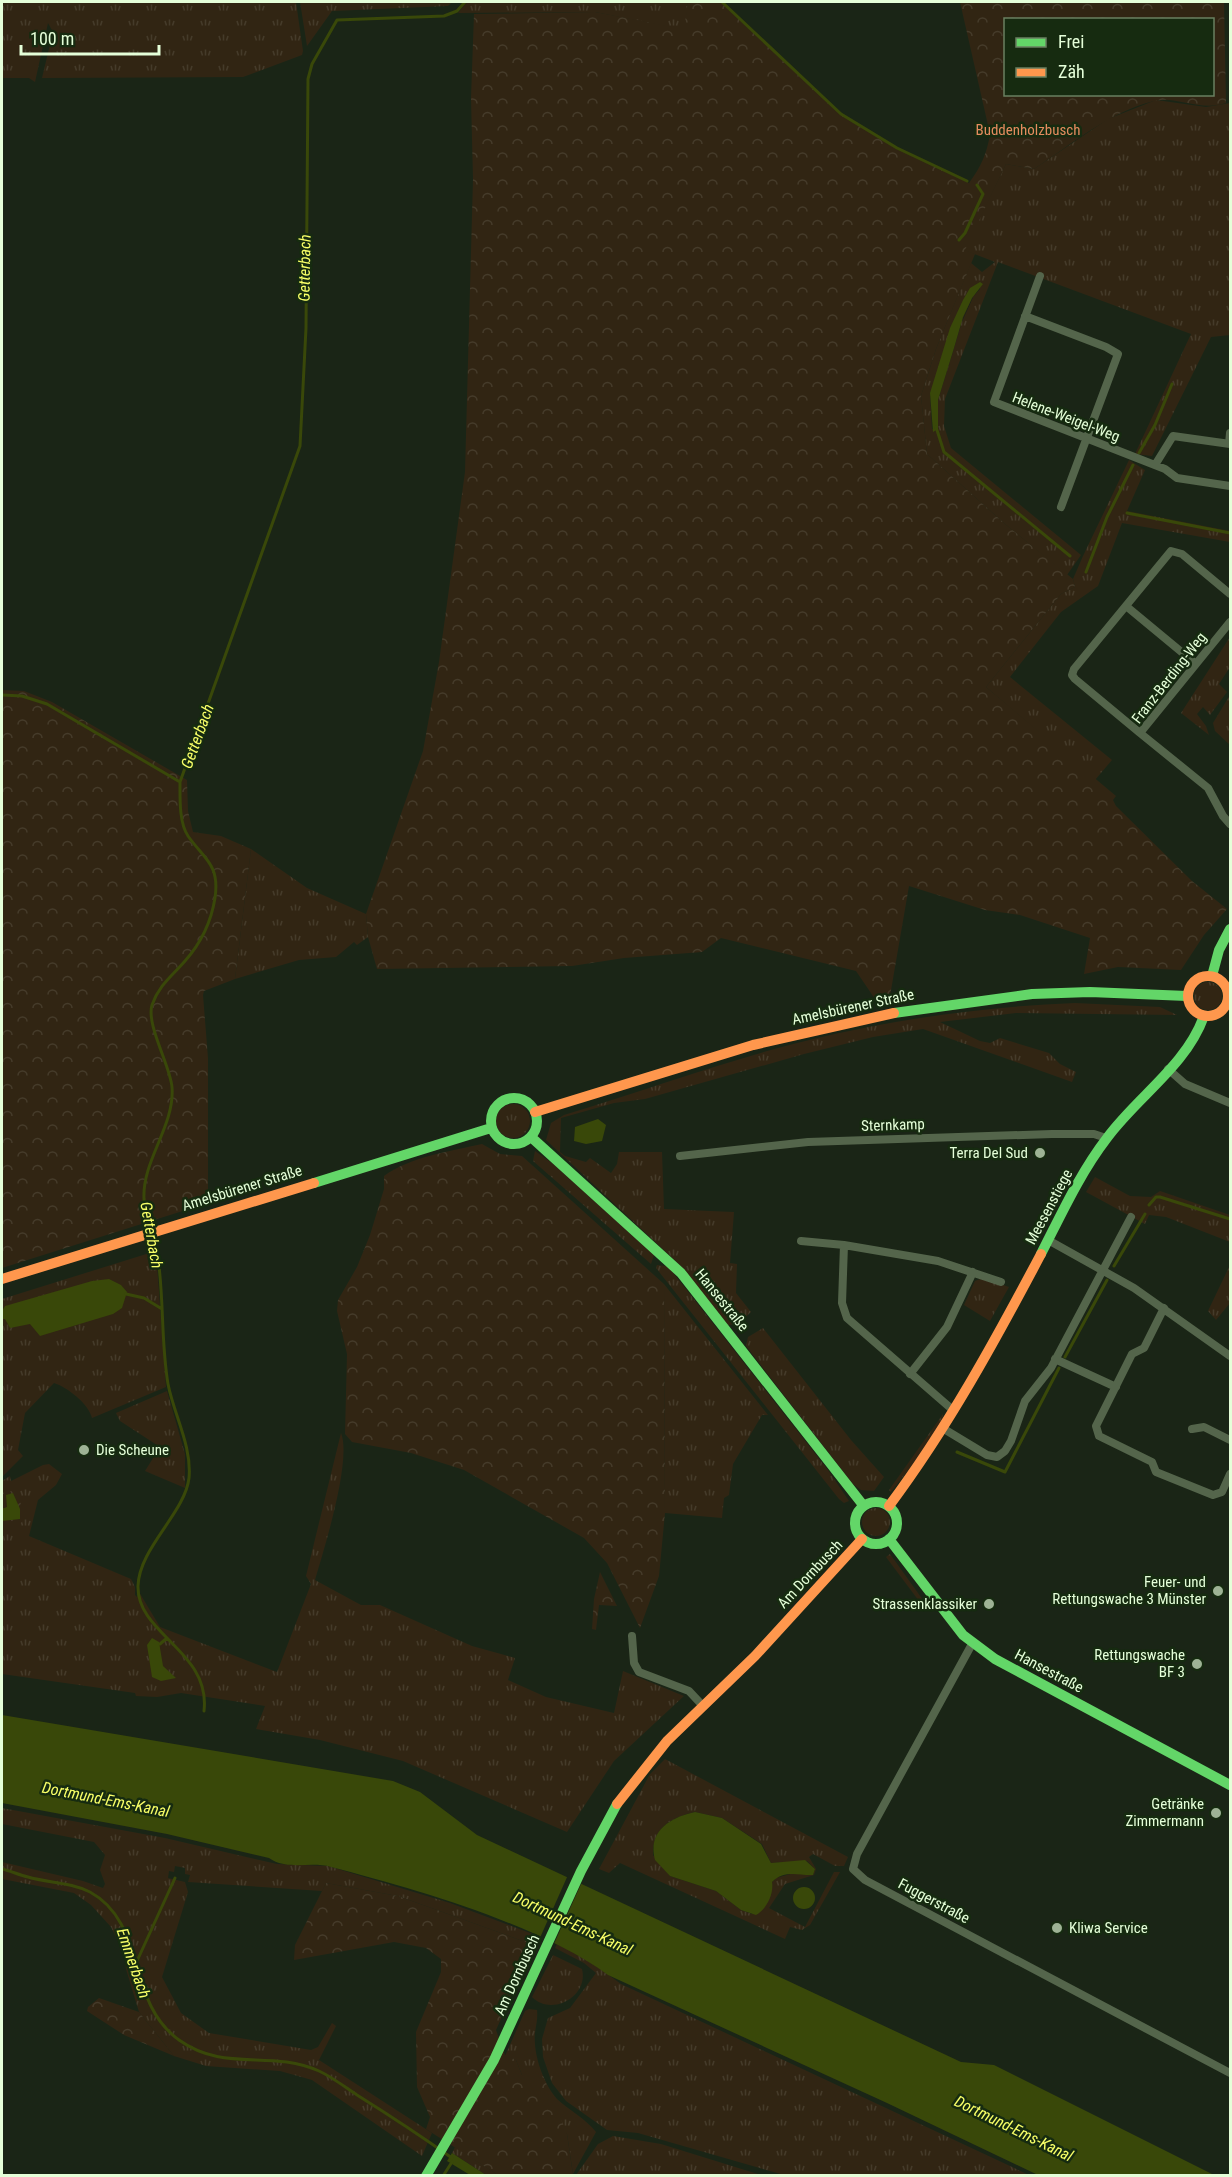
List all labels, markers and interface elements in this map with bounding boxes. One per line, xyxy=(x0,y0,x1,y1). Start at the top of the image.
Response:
scale bar xyxy=(21,18,159,56)
legend xyxy=(1004,18,1214,96)
text: 100 m xyxy=(30,28,74,49)
text: Frei xyxy=(1058,31,1084,52)
text: Zäh xyxy=(1058,61,1085,82)
park label: Buddenholzbusch xyxy=(975,121,1081,139)
water label: Getterbach xyxy=(294,234,315,302)
street label: Helene-Weigel-Weg xyxy=(1010,388,1122,446)
street label: Franz-Berding-Weg xyxy=(1128,629,1210,727)
water label: Getterbach xyxy=(177,701,218,771)
street label: Amelsbürener Straße xyxy=(790,985,916,1029)
street label: Sternkamp xyxy=(861,1115,925,1135)
place label: Terra Del Sud xyxy=(949,1144,1028,1162)
marker: Terra Del Sud xyxy=(1033,1146,1047,1160)
street label: Amelsbürener Straße xyxy=(180,1161,304,1215)
street label: Meesenstiege xyxy=(1022,1166,1076,1248)
water label: Getterbach xyxy=(136,1200,167,1270)
street label: Hansestraße xyxy=(691,1265,753,1335)
place label: Die Scheune xyxy=(96,1441,169,1459)
marker: Die Scheune xyxy=(77,1443,91,1457)
street label: Am Dornbusch xyxy=(774,1536,846,1612)
place label: Feuer- und Rettungswache 3 Münster xyxy=(1052,1573,1206,1608)
marker: Feuer- und Rettungswache 3 Münster xyxy=(1211,1584,1225,1598)
place label: Strassenklassiker xyxy=(873,1595,977,1613)
marker: Strassenklassiker xyxy=(982,1597,996,1611)
street label: Hansestraße xyxy=(1012,1645,1086,1697)
place label: Rettungswache BF 3 xyxy=(1094,1646,1185,1681)
marker: Rettungswache BF 3 xyxy=(1190,1657,1204,1671)
water label: Dortmund-Ems-Kanal xyxy=(41,1778,172,1821)
place label: Getränke Zimmermann xyxy=(1126,1795,1204,1830)
marker: Getränke Zimmermann xyxy=(1209,1806,1223,1820)
street label: Fuggerstraße xyxy=(895,1875,973,1927)
water label: Dortmund-Ems-Kanal xyxy=(510,1888,636,1960)
place label: Kliwa Service xyxy=(1069,1919,1148,1937)
marker: Kliwa Service xyxy=(1050,1921,1064,1935)
water label: Emmerbach xyxy=(113,1926,154,2001)
street label: Am Dornbusch xyxy=(490,1932,544,2018)
water label: Dortmund-Ems-Kanal xyxy=(951,2092,1076,2166)

